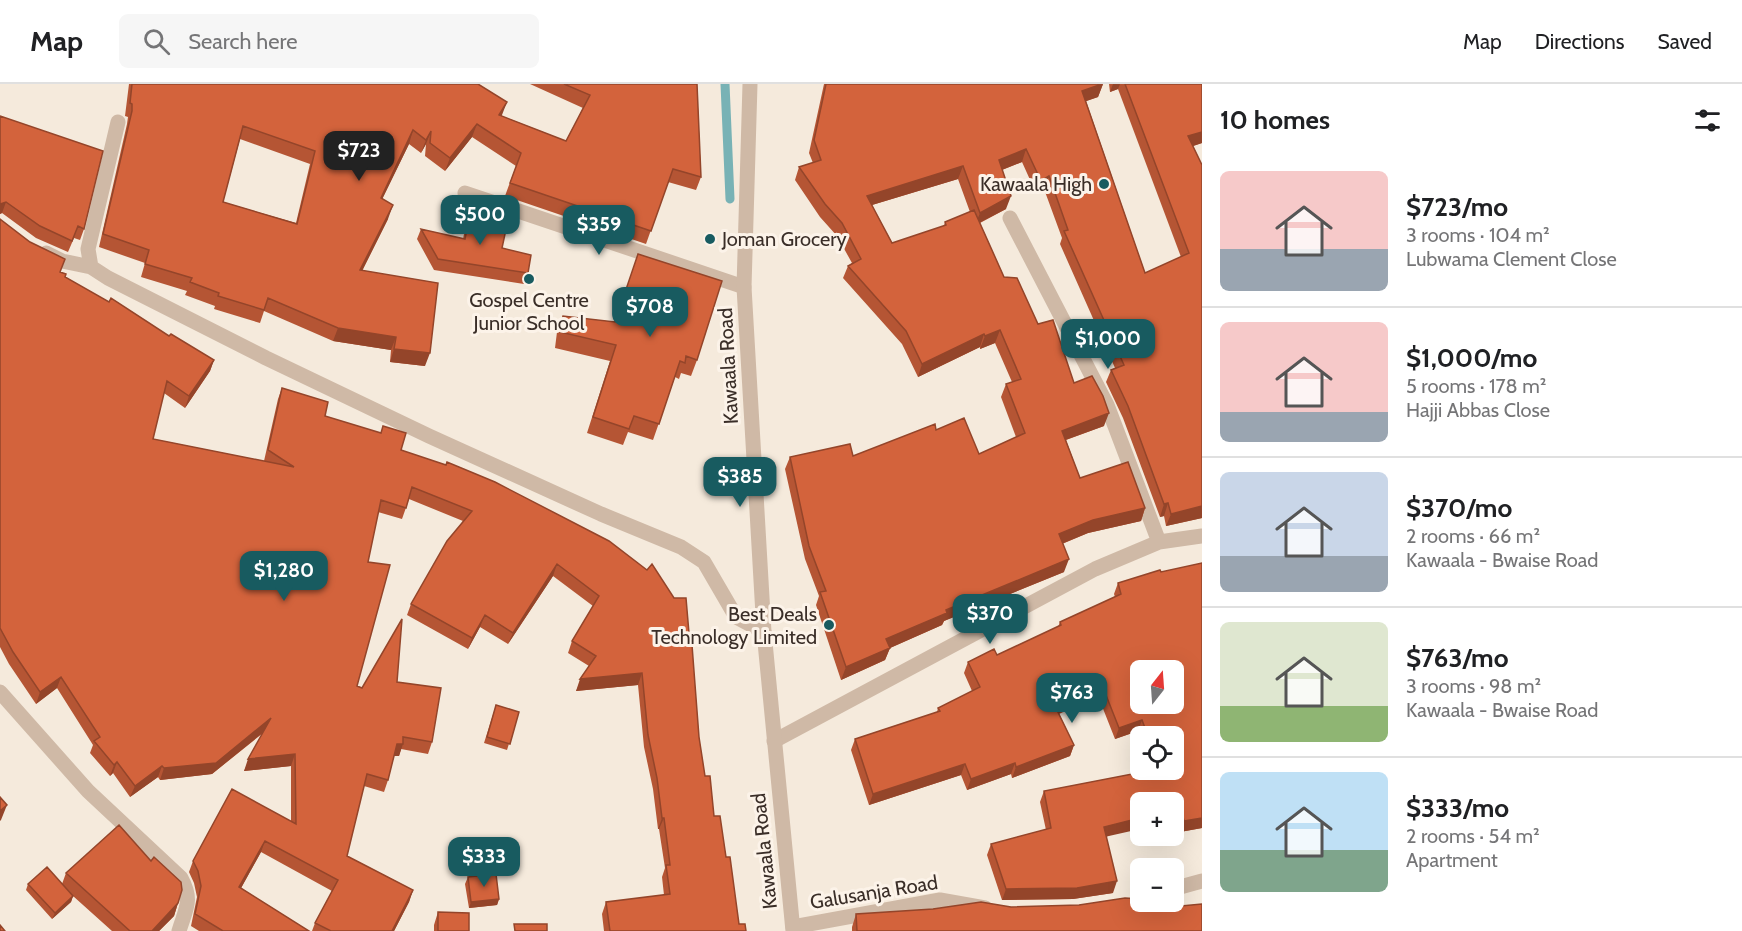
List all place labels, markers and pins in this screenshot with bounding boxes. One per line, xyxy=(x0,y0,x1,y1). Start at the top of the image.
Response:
pin: $723 xyxy=(323,131,395,182)
place label: Kawaala High xyxy=(980,172,1092,196)
marker: Kawaala High xyxy=(1097,177,1111,191)
pin: $500 xyxy=(444,195,516,246)
pin: $359 xyxy=(563,205,635,256)
place label: Joman Grocery xyxy=(721,227,847,251)
marker: Joman Grocery xyxy=(703,232,717,246)
marker: Gospel Centre Junior School xyxy=(522,272,536,286)
pin: $708 xyxy=(614,287,686,338)
place label: Gospel Centre Junior School xyxy=(469,288,589,335)
pin: $1,000 xyxy=(1059,319,1157,370)
pin: $385 xyxy=(704,457,776,508)
pin: $1,280 xyxy=(235,551,333,602)
pin: $370 xyxy=(954,594,1026,645)
place label: Best Deals Technology Limited xyxy=(651,602,817,649)
marker: Best Deals Technology Limited xyxy=(822,618,836,632)
pin: $763 xyxy=(1036,673,1108,724)
pin: $333 xyxy=(448,837,520,888)

